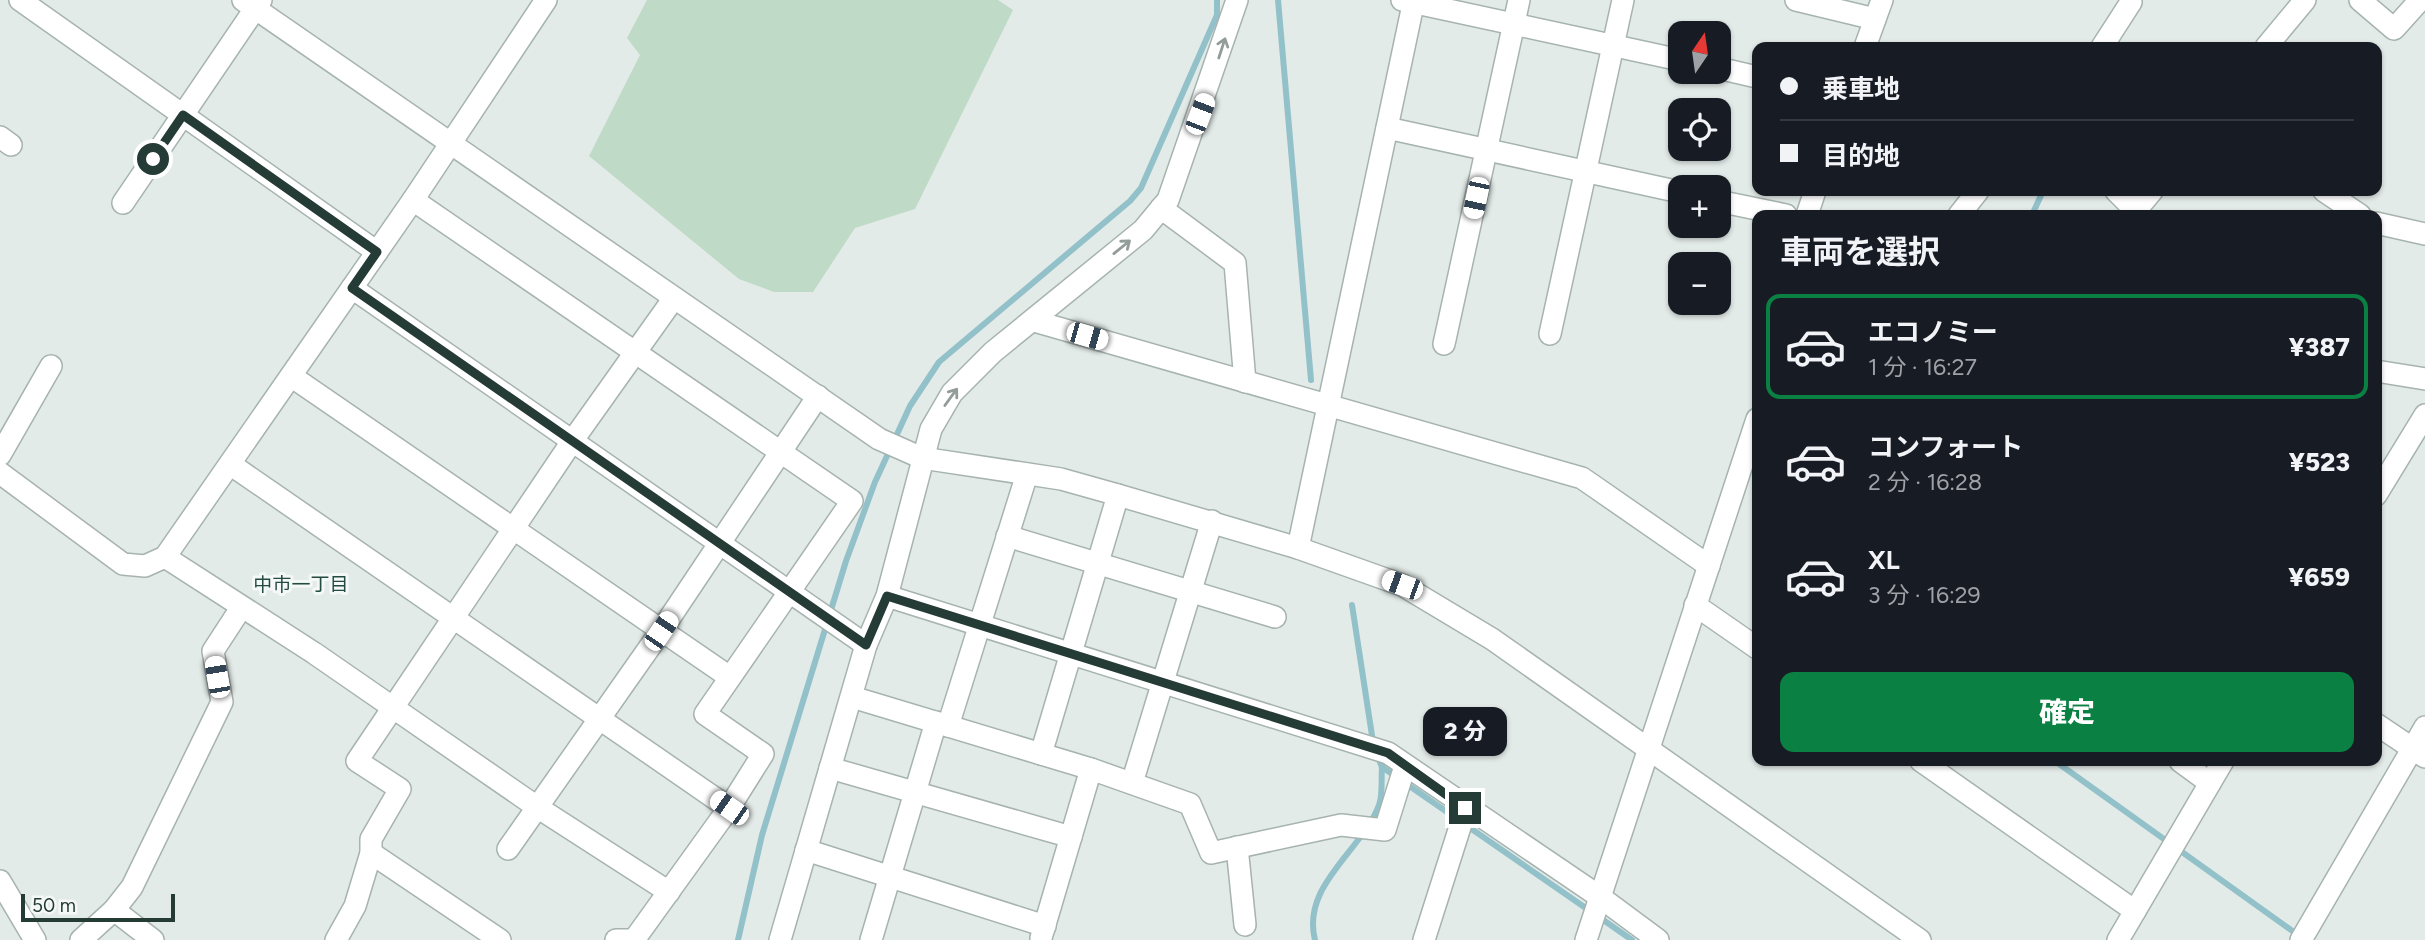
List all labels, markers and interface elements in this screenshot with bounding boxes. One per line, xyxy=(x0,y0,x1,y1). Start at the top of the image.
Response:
north arrow xyxy=(1668,21,1731,84)
map controls xyxy=(1668,21,1731,315)
one-way arrow xyxy=(1217,38,1229,60)
text: 乗車地 xyxy=(1822,73,1900,105)
car xyxy=(1183,91,1218,137)
button: locate xyxy=(1668,98,1731,161)
text: 目的地 xyxy=(1822,140,1900,172)
route start xyxy=(137,143,169,175)
car xyxy=(1462,175,1491,221)
button: + xyxy=(1668,175,1731,238)
text: 車両を選択 xyxy=(1780,233,1940,271)
one-way arrow xyxy=(1112,240,1130,255)
button: − xyxy=(1668,252,1731,315)
icon: car xyxy=(1784,315,1847,378)
text: エコノミー xyxy=(1868,316,1998,348)
car xyxy=(1064,320,1111,352)
text: ¥387 xyxy=(2289,331,2350,363)
text: 1 分 · 16:27 xyxy=(1868,353,1977,381)
one-way arrow xyxy=(944,388,958,407)
icon: car xyxy=(1784,430,1847,493)
text: コンフォート xyxy=(1868,431,2023,463)
text: ¥523 xyxy=(2289,446,2350,478)
text: 2 分 · 16:28 xyxy=(1868,468,1982,496)
text: XL xyxy=(1868,544,1900,576)
icon: car xyxy=(1784,545,1847,608)
text: ¥659 xyxy=(2288,561,2350,593)
car xyxy=(1379,568,1426,602)
district label: 中市一丁目 xyxy=(253,573,349,596)
text: 3 分 · 16:29 xyxy=(1868,581,1981,609)
car xyxy=(641,608,682,654)
car xyxy=(204,654,231,700)
button: 確定 xyxy=(1780,672,2354,752)
callout: 2 分 xyxy=(1423,706,1507,756)
text: 2 分 xyxy=(1444,717,1486,745)
car xyxy=(706,787,753,829)
route end xyxy=(1449,792,1481,824)
scale bar xyxy=(21,891,175,923)
text: 50 m xyxy=(32,894,76,917)

